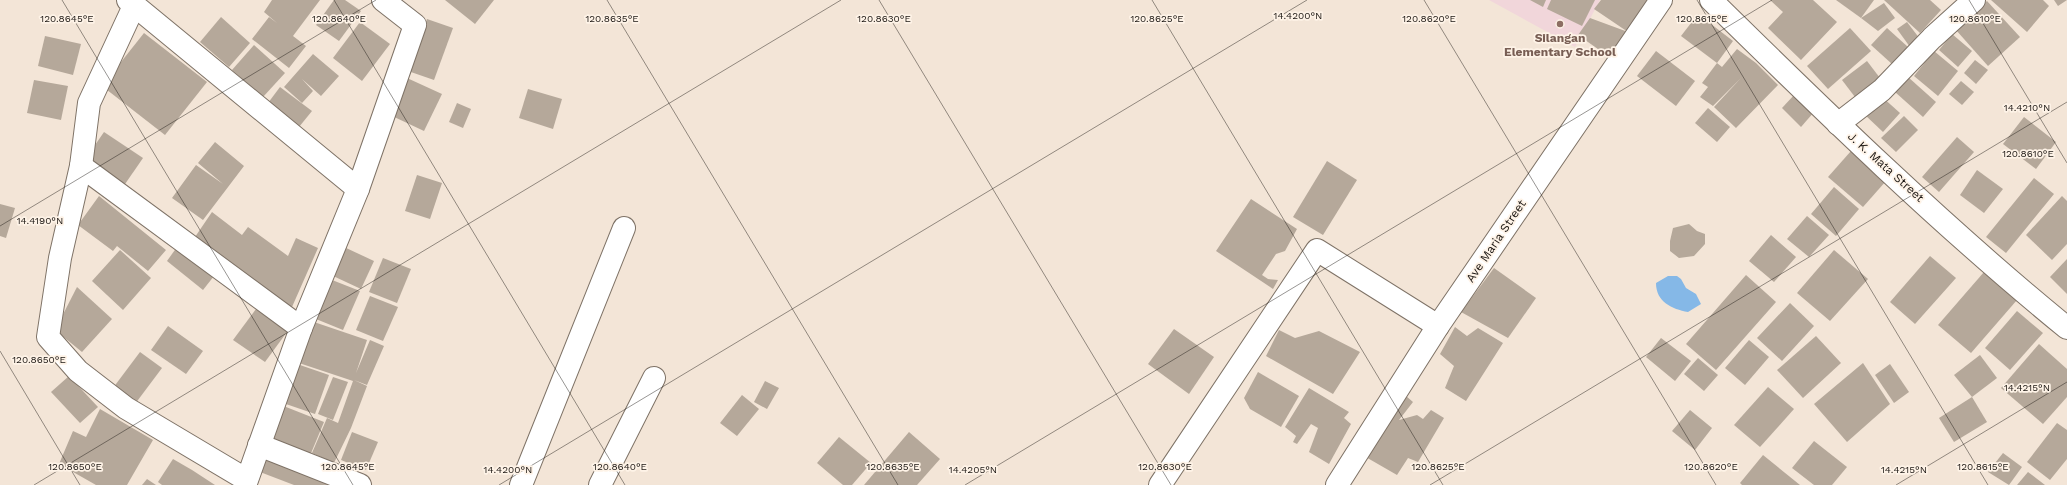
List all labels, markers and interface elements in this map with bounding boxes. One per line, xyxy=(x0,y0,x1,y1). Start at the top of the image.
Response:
text: 14.4200°N xyxy=(1274,10,1322,21)
text: 120.8645°E xyxy=(40,13,94,24)
text: 120.8640°E xyxy=(312,13,366,24)
text: 120.8635°E xyxy=(585,13,639,24)
text: 120.8630°E xyxy=(857,13,911,24)
text: 120.8625°E xyxy=(1130,13,1184,24)
text: 120.8620°E xyxy=(1402,13,1456,24)
text: 120.8615°E xyxy=(1676,13,1728,24)
text: 120.8610°E xyxy=(1949,13,2001,24)
marker: Silangan Elementary School xyxy=(1555,19,1565,29)
place label: Silangan Elementary School xyxy=(1504,31,1616,59)
text: 14.4210°N xyxy=(2004,102,2050,113)
street label: J. K. Mata Street xyxy=(1845,129,1927,205)
text: 120.8610°E xyxy=(2002,148,2054,159)
street label: Ave Maria Street xyxy=(1463,197,1529,285)
text: 14.4190°N xyxy=(17,215,63,226)
text: 120.8650°E xyxy=(12,354,66,365)
text: 14.4215°N xyxy=(2004,382,2050,393)
text: 120.8650°E xyxy=(48,461,102,472)
text: 120.8645°E xyxy=(321,461,375,472)
text: 120.8640°E xyxy=(593,461,647,472)
text: 120.8635°E xyxy=(866,461,920,472)
text: 120.8630°E xyxy=(1138,461,1192,472)
text: 120.8625°E xyxy=(1411,461,1465,472)
text: 120.8620°E xyxy=(1684,461,1738,472)
text: 120.8615°E xyxy=(1957,461,2009,472)
text: 14.4200°N xyxy=(484,464,532,475)
text: 14.4205°N xyxy=(949,464,997,475)
text: 14.4215°N xyxy=(1881,464,1927,475)

